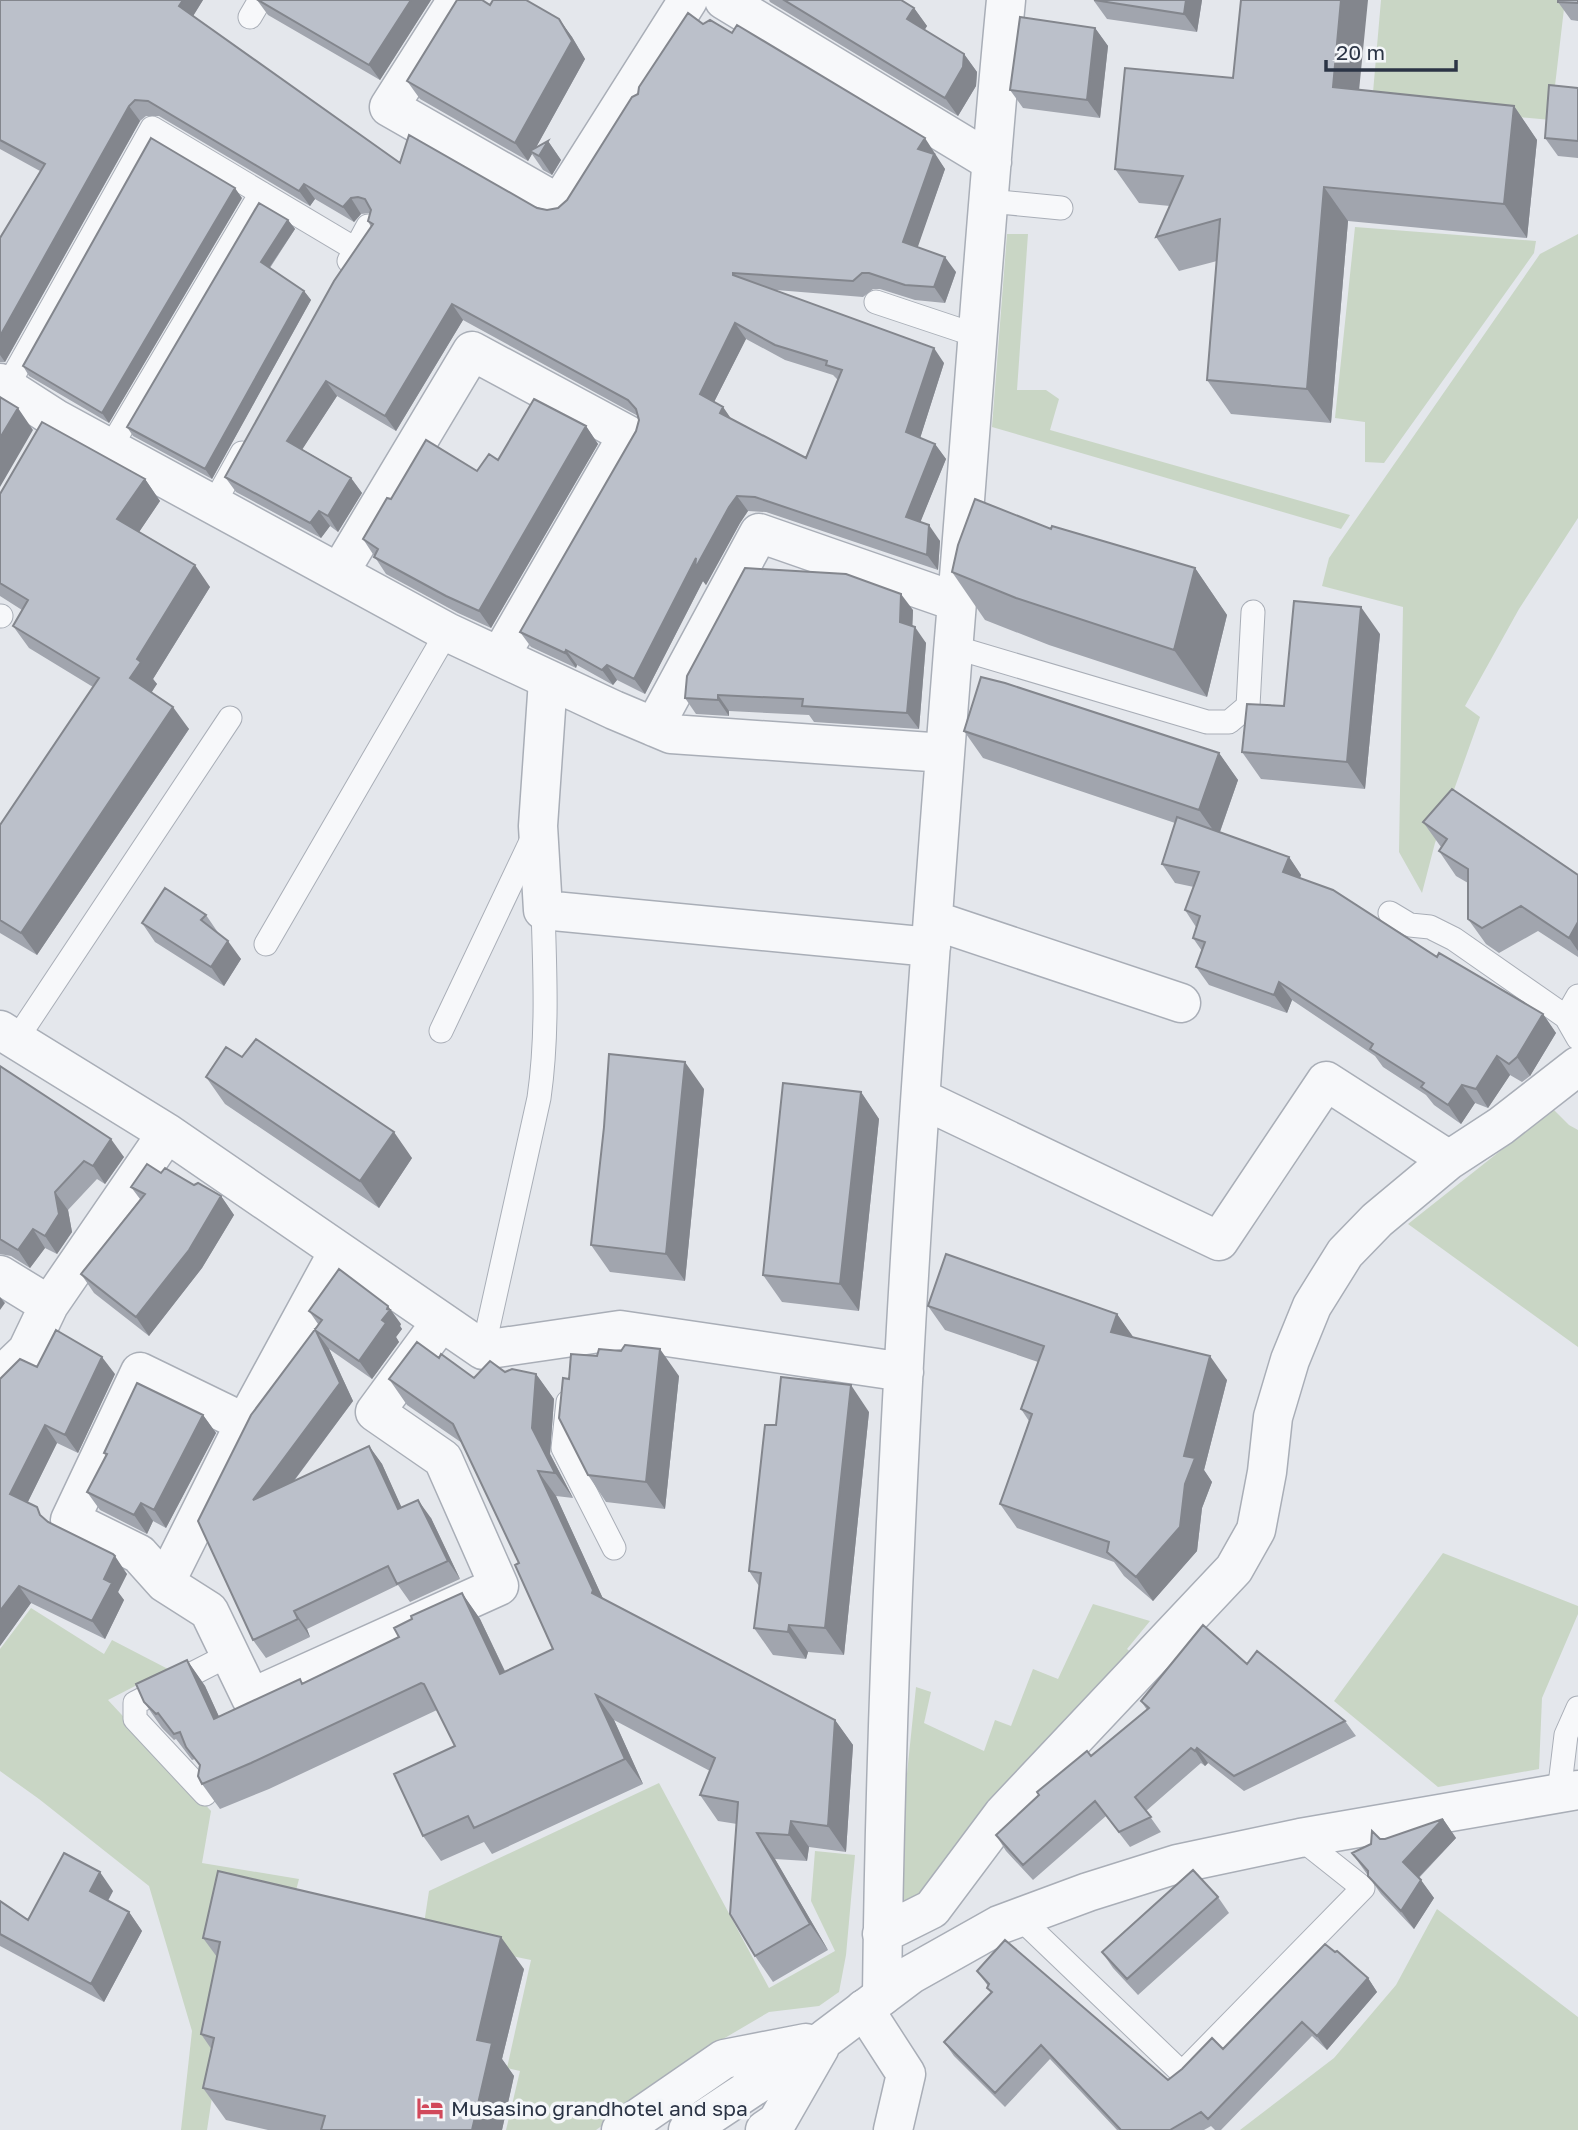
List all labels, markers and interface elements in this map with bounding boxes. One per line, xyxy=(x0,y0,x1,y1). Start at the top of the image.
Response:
scale bar xyxy=(1326,28,1456,72)
text: 20 m xyxy=(1336,39,1385,65)
hotel icon: Musasino grandhotel and spa xyxy=(415,2093,445,2123)
place label: Musasino grandhotel and spa xyxy=(451,2095,748,2121)

